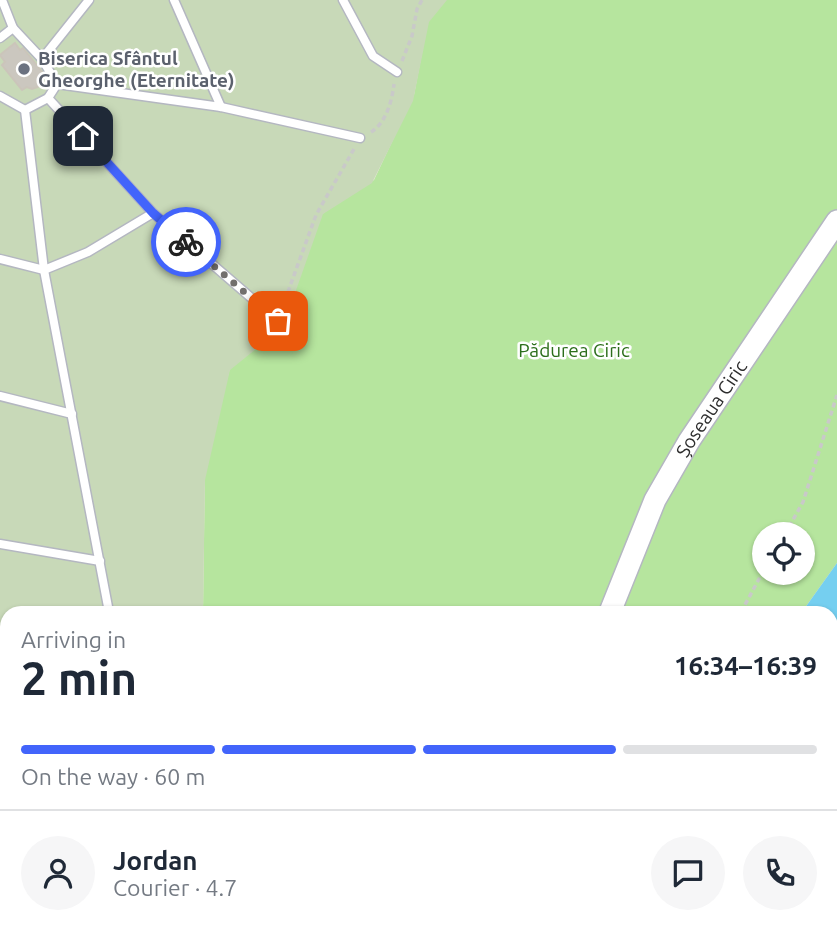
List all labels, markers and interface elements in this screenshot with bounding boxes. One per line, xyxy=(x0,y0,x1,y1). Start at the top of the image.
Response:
place label: Biserica Sfântul Gheorghe (Eternitate) xyxy=(38,47,235,91)
marker: Biserica Sfântul Gheorghe (Eternitate) xyxy=(16,61,32,77)
pin xyxy=(53,106,113,166)
icon: home xyxy=(64,117,102,155)
courier xyxy=(151,207,221,277)
icon: bike xyxy=(167,223,205,261)
pin xyxy=(248,291,308,351)
icon: bag xyxy=(259,302,297,340)
park label: Pădurea Ciric xyxy=(518,339,630,361)
street label: Șoseaua Ciric xyxy=(671,356,751,461)
map controls xyxy=(752,522,815,585)
button: locate xyxy=(752,522,815,585)
text: Arriving in xyxy=(21,627,126,652)
text: 16:34–16:39 xyxy=(674,651,817,680)
text: 2 min xyxy=(21,652,137,704)
text: On the way · 60 m xyxy=(21,764,205,789)
button: person xyxy=(21,836,95,910)
button: chat xyxy=(651,836,725,910)
button: phone xyxy=(743,836,817,910)
text: Jordan xyxy=(113,846,198,875)
text: Courier · 4.7 xyxy=(113,875,237,900)

